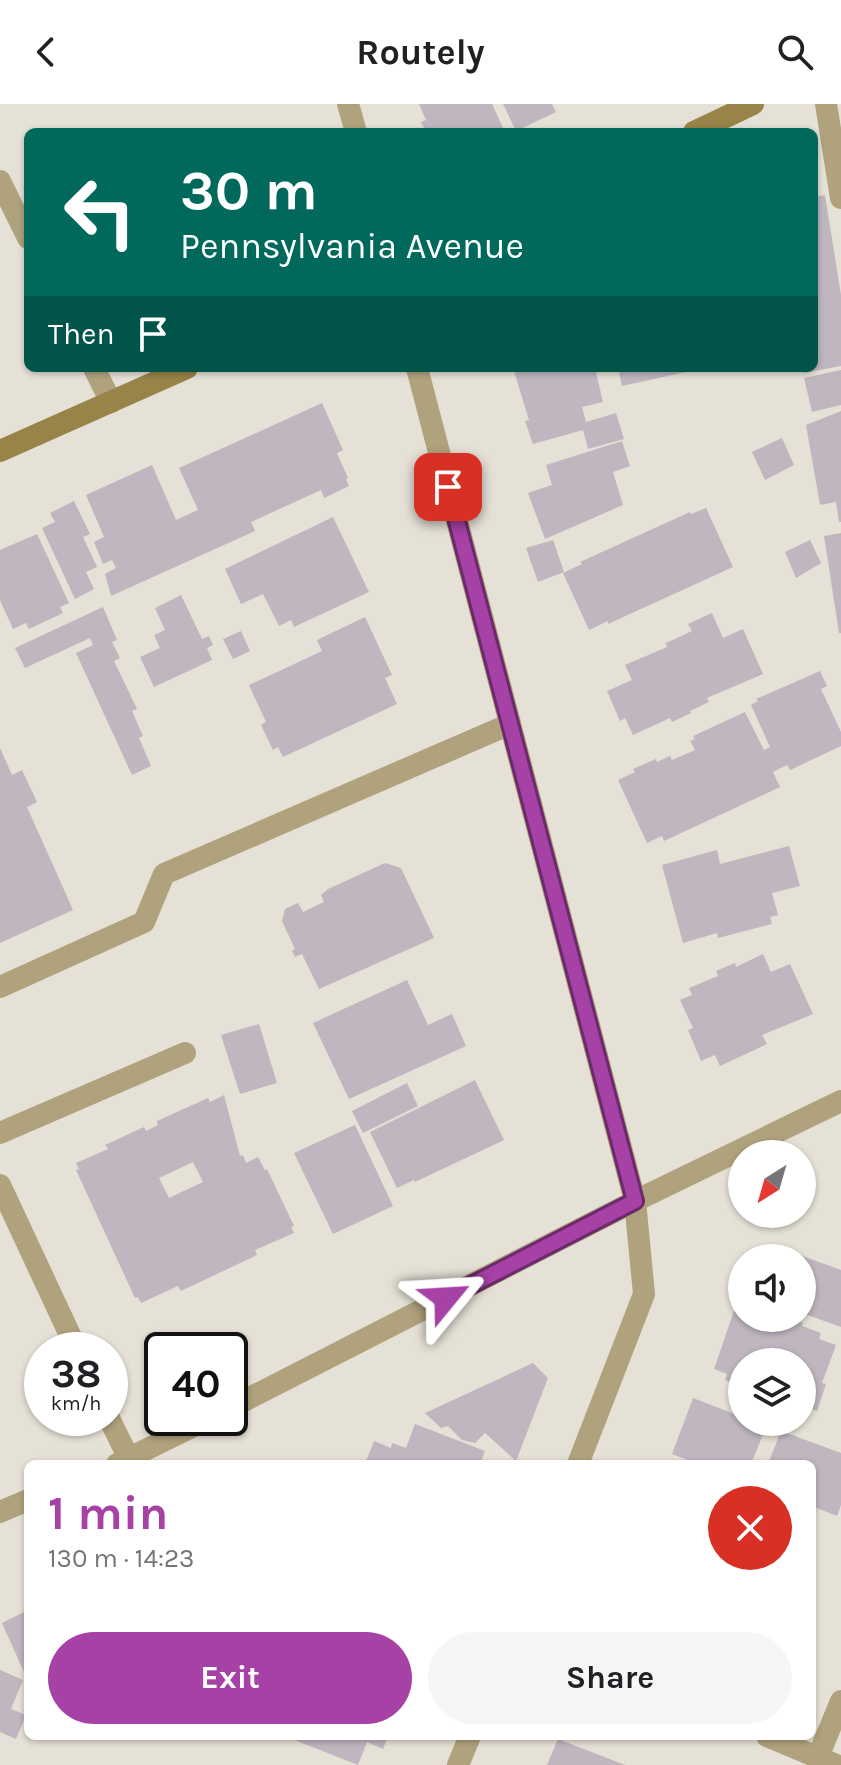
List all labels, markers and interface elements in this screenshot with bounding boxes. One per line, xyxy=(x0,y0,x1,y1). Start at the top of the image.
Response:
icon: back xyxy=(24,30,68,74)
icon: search xyxy=(773,30,817,74)
text: Routely xyxy=(356,31,485,73)
text: 30 m xyxy=(180,158,318,223)
icon: left xyxy=(48,160,152,264)
text: Pennsylvania Avenue xyxy=(180,225,524,267)
icon: arrive xyxy=(131,312,175,356)
text: Then xyxy=(48,316,115,352)
pin xyxy=(414,453,482,521)
icon: arrive xyxy=(426,465,470,509)
north arrow xyxy=(728,1140,816,1228)
map controls xyxy=(728,1140,816,1436)
button: sound xyxy=(728,1244,816,1332)
position arrow xyxy=(404,1256,488,1340)
speed limit sign: 40 xyxy=(144,1332,248,1436)
button: layers xyxy=(728,1348,816,1436)
text: 38 xyxy=(51,1350,101,1397)
text: km/h xyxy=(51,1392,101,1415)
text: 1 min xyxy=(48,1485,168,1541)
button: close xyxy=(708,1486,792,1570)
text: 130 m · 14:23 xyxy=(48,1543,194,1574)
button: Exit xyxy=(48,1632,412,1724)
button: Share xyxy=(428,1632,792,1724)

